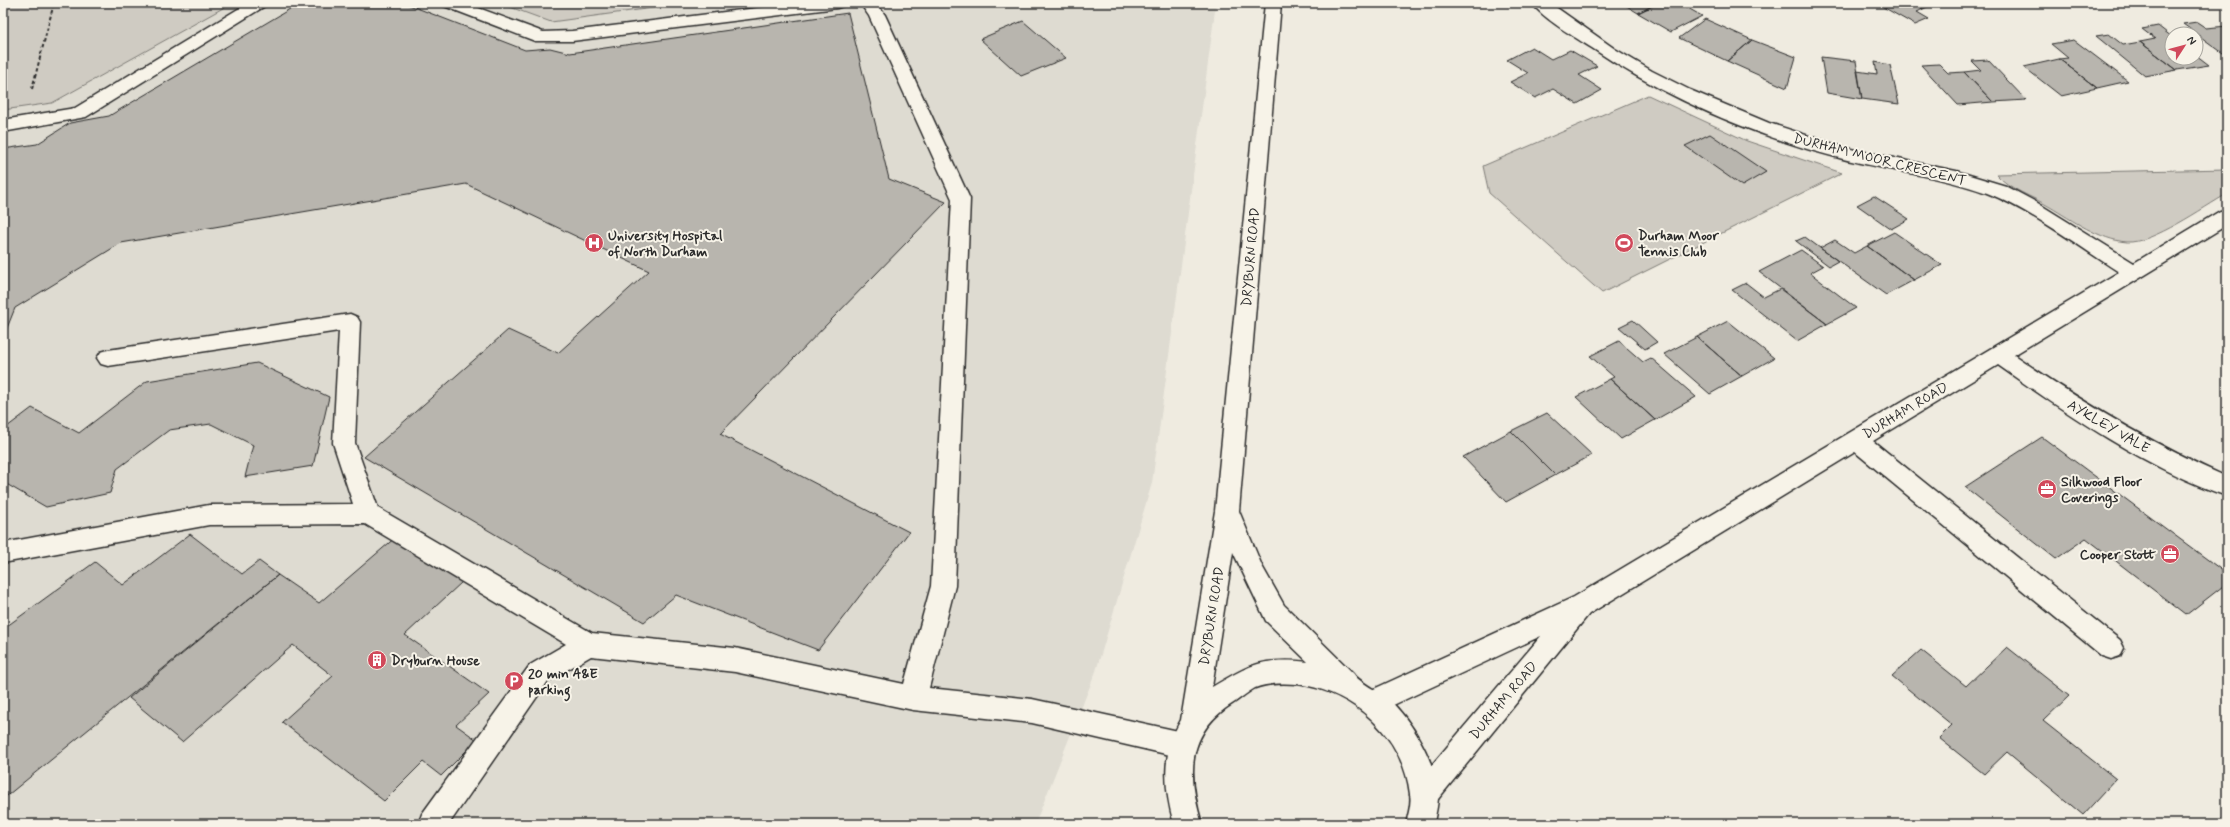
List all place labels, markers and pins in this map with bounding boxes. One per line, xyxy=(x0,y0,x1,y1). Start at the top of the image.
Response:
place label: University Hospital of North Durham xyxy=(608,227,723,261)
place label: Durham Moor Tennis Club xyxy=(1638,227,1719,261)
hospital icon: University Hospital of North Durham xyxy=(583,232,605,254)
sports icon: Durham Moor Tennis Club xyxy=(1613,232,1635,254)
place label: Silkwood Floor Coverings xyxy=(2061,473,2143,509)
office icon: Silkwood Floor Coverings xyxy=(2036,478,2058,500)
office icon: Cooper Stott xyxy=(2159,543,2181,565)
place label: Cooper Stott xyxy=(2080,546,2157,564)
building icon: Dryburn House xyxy=(366,649,388,671)
place label: Dryburn House xyxy=(391,652,480,670)
place label: 20 min A&E parking xyxy=(528,665,598,702)
parking icon: 20 min A&E parking xyxy=(503,670,525,692)

